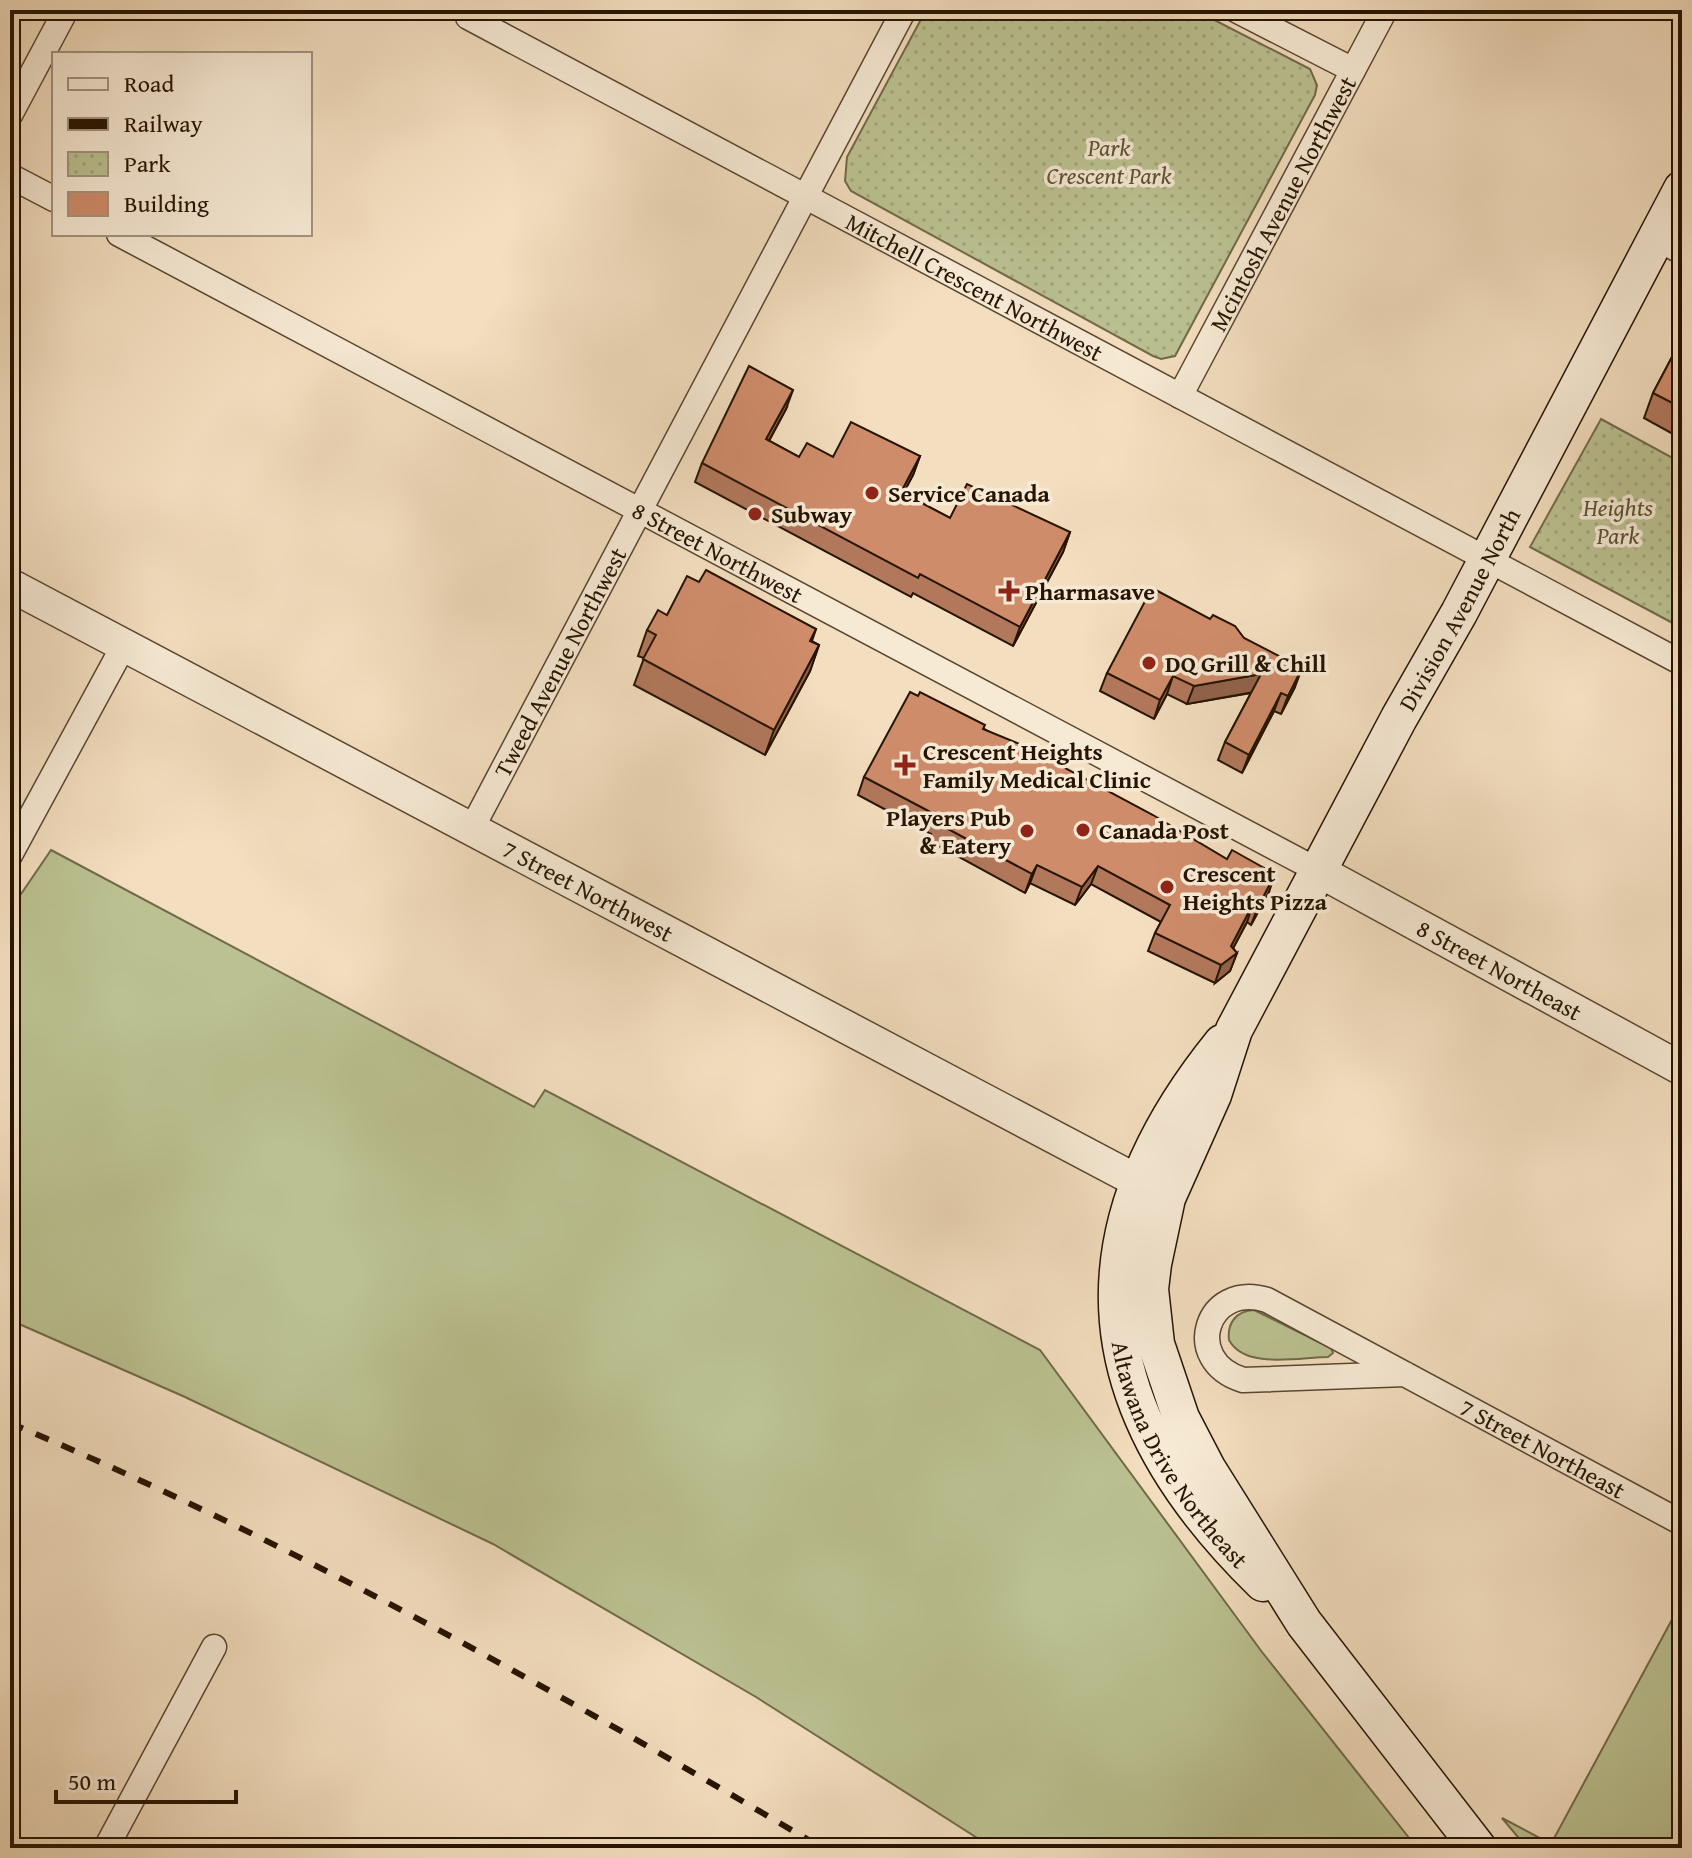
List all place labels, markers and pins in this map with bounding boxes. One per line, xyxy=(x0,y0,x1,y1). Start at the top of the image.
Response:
place label: Service Canada xyxy=(888,476,1050,511)
marker: Service Canada xyxy=(863,484,881,502)
place label: Subway xyxy=(771,497,853,532)
marker: Subway xyxy=(746,505,764,523)
place label: Pharmasave xyxy=(1025,574,1155,609)
marker: Pharmasave xyxy=(1000,582,1018,600)
place label: DQ Grill & Chill xyxy=(1165,646,1327,681)
marker: DQ Grill & Chill xyxy=(1140,654,1158,672)
place label: Crescent Heights Family Medical Clinic xyxy=(923,734,1151,797)
marker: Crescent Heights Family Medical Clinic xyxy=(894,754,916,776)
place label: Players Pub & Eatery xyxy=(886,800,1012,863)
place label: Canada Post xyxy=(1099,813,1229,848)
marker: Canada Post xyxy=(1074,821,1092,839)
marker: Players Pub & Eatery xyxy=(1018,822,1036,840)
place label: Crescent Heights Pizza xyxy=(1183,856,1328,919)
marker: Crescent Heights Pizza xyxy=(1158,878,1176,896)

